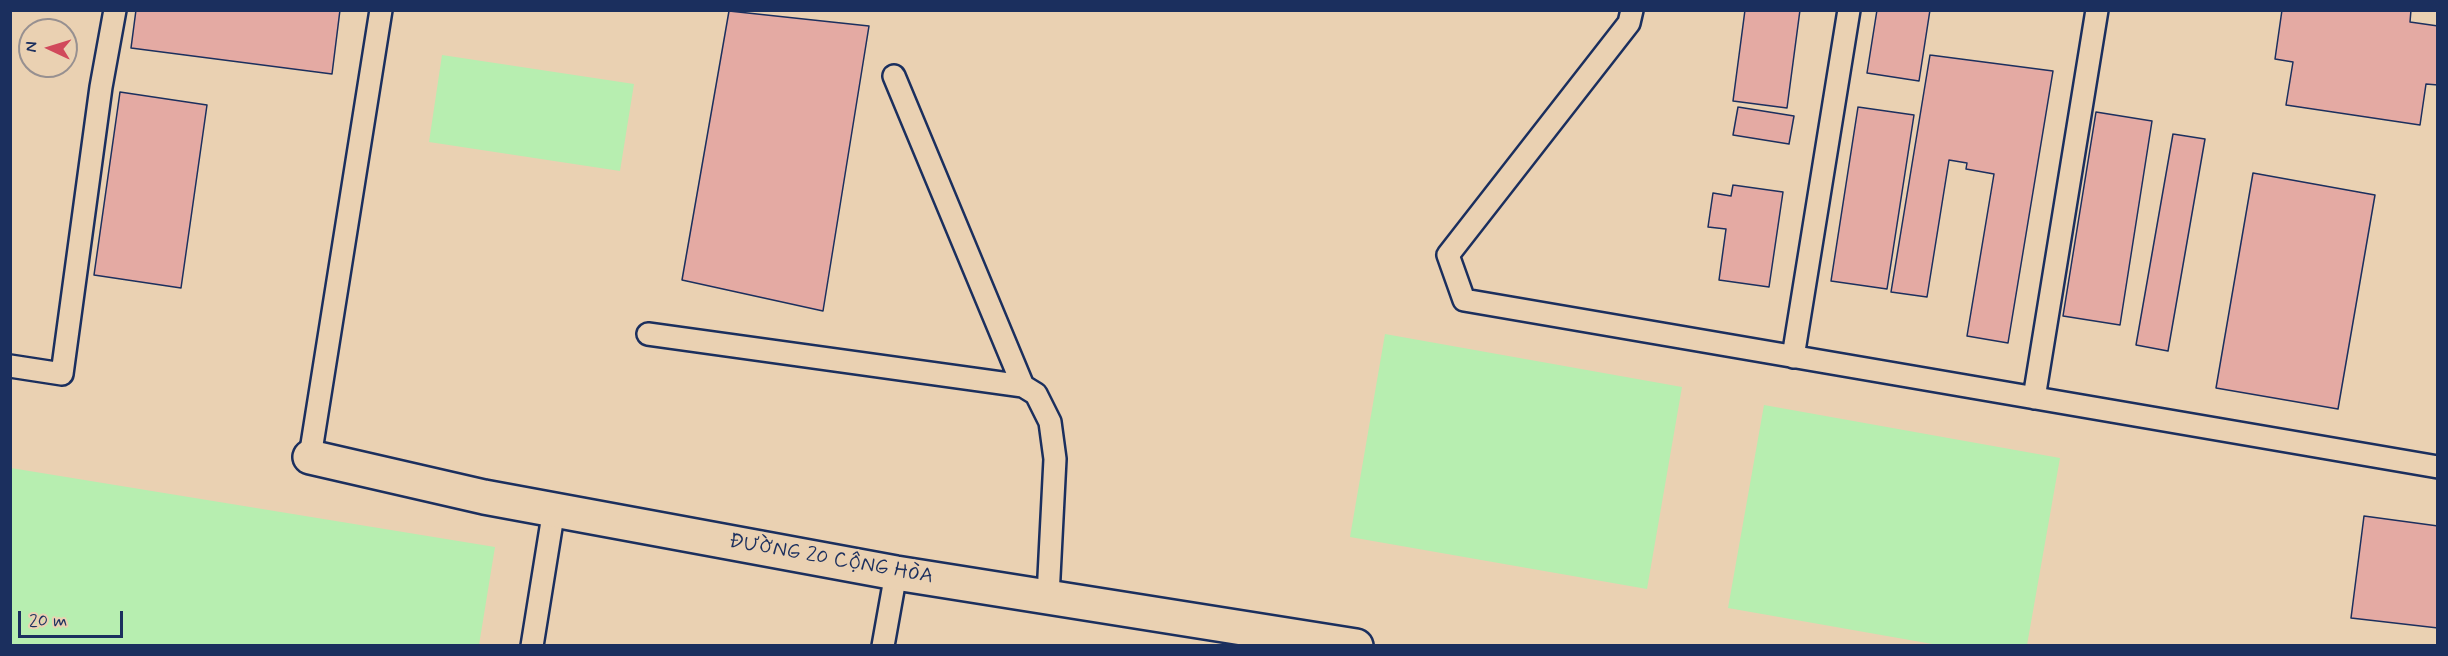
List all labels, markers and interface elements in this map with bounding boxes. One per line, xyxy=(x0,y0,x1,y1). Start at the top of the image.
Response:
north arrow xyxy=(18,18,78,78)
text: N xyxy=(21,41,42,53)
street label: ĐƯỜNG 20 CỘNG HÒA xyxy=(727,530,935,590)
scale bar xyxy=(21,599,126,637)
text: 20 m xyxy=(29,609,67,633)

